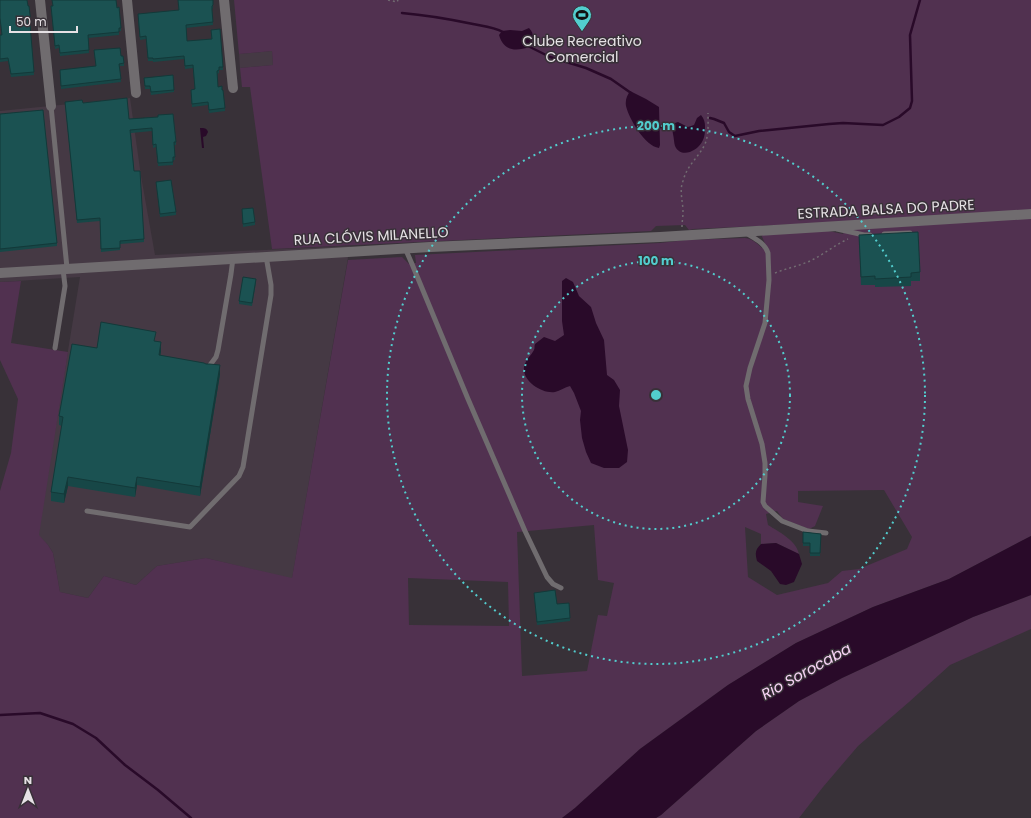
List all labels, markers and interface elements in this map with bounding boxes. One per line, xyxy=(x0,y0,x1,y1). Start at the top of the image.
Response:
sports icon: Clube Recreativo Comercial xyxy=(571,4,593,32)
scale bar xyxy=(10,8,77,34)
text: 50 m xyxy=(16,13,47,30)
place label: Clube Recreativo Comercial xyxy=(522,31,642,67)
text: 200 m xyxy=(637,117,675,134)
street label: ESTRADA BALSA DO PADRE xyxy=(797,194,975,224)
street label: RUA CLÓVIS MILANELLO xyxy=(293,222,449,250)
text: 100 m xyxy=(638,252,674,269)
centre of rings xyxy=(649,388,663,402)
water label: Rio Sorocaba xyxy=(757,638,855,704)
north arrow xyxy=(8,770,48,810)
text: N xyxy=(24,772,32,788)

